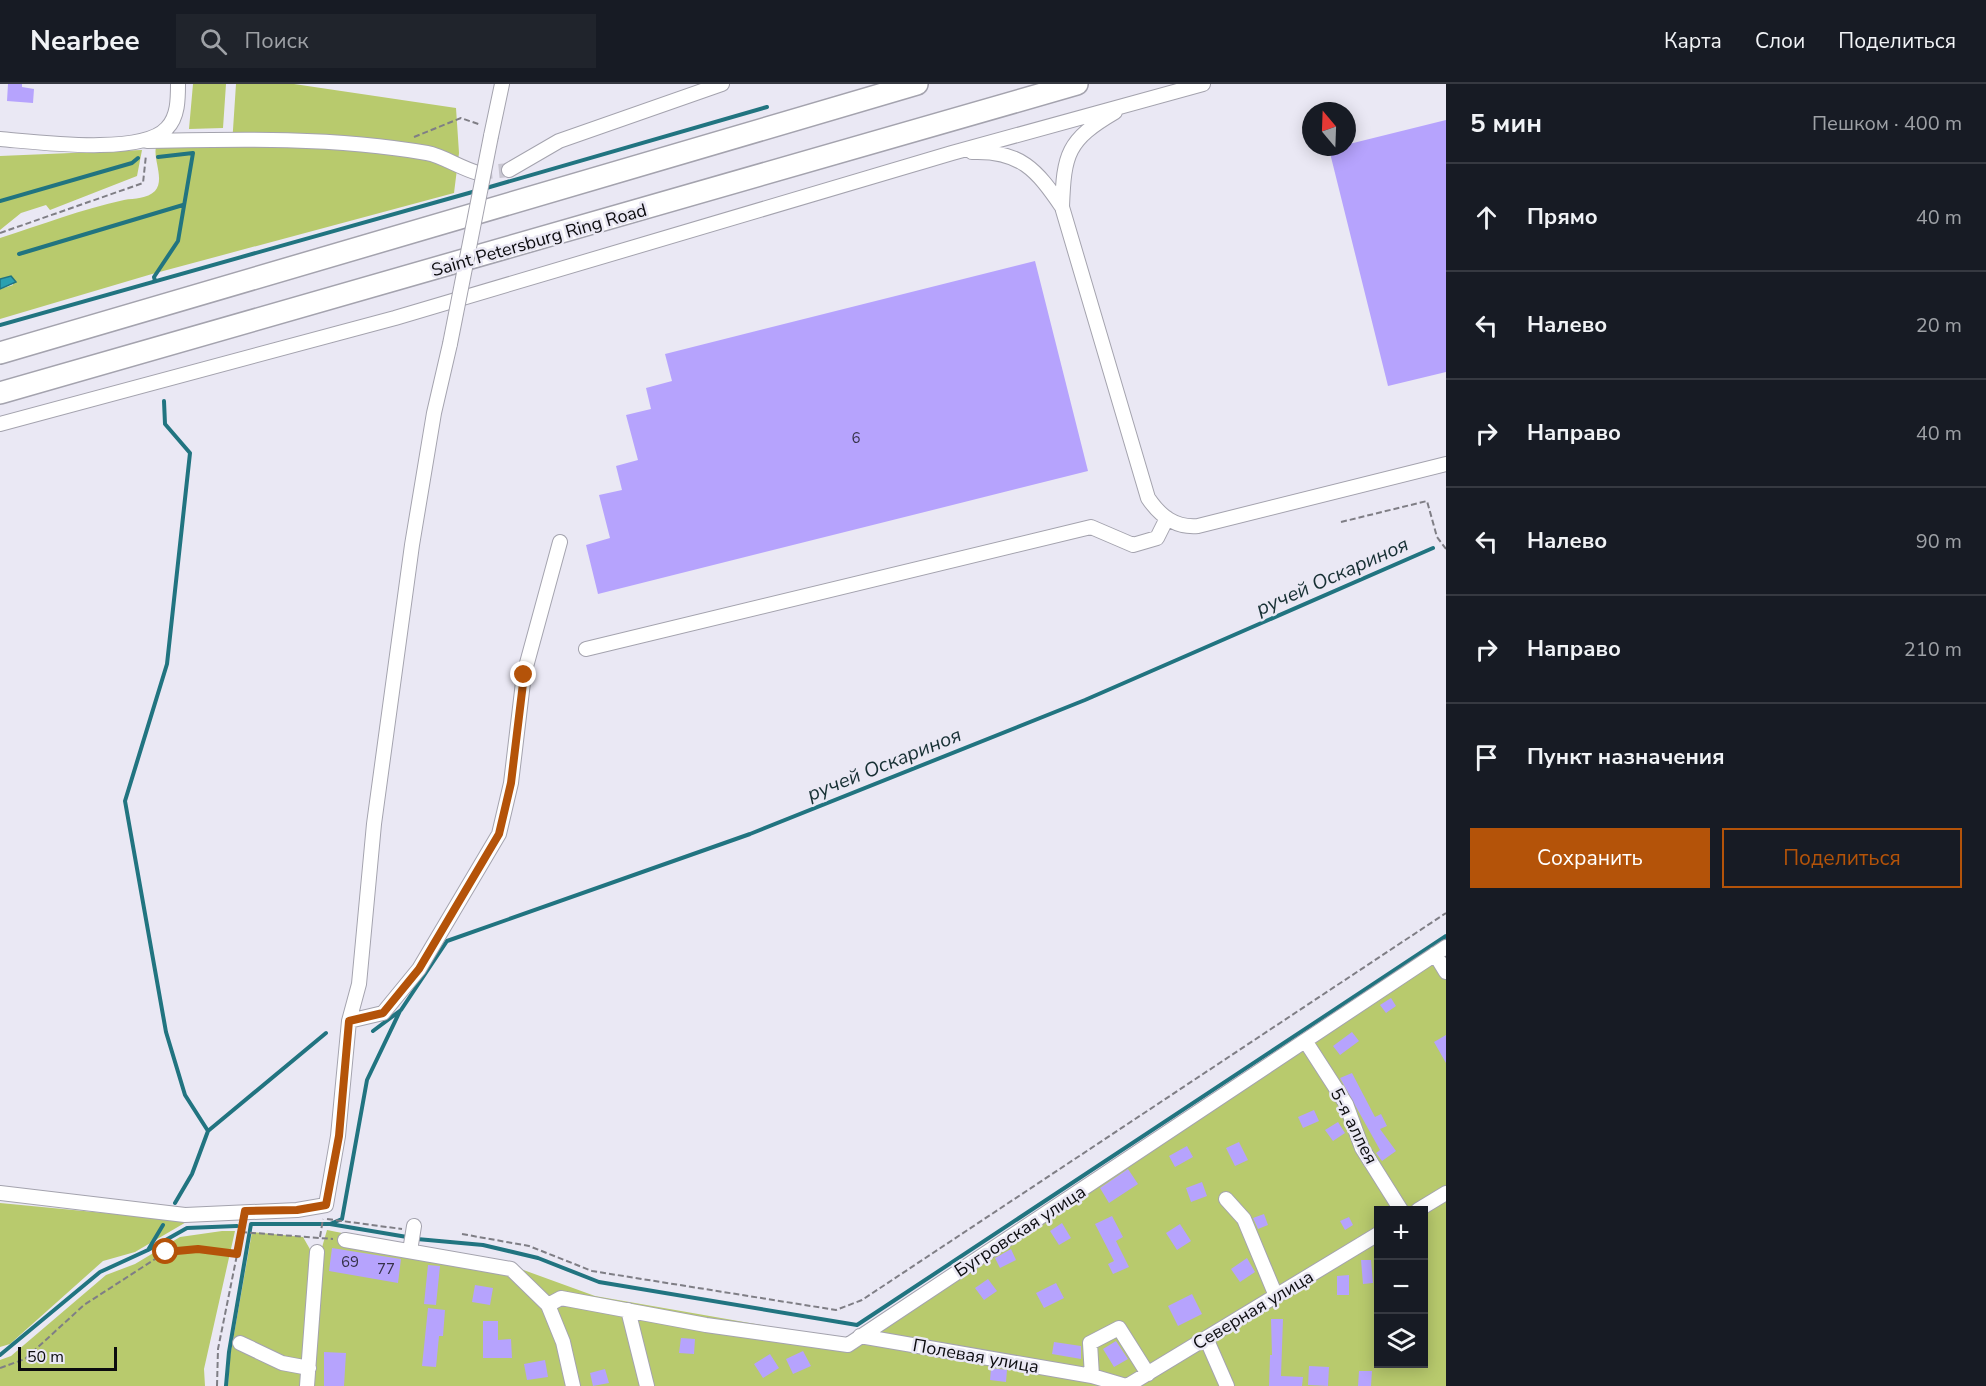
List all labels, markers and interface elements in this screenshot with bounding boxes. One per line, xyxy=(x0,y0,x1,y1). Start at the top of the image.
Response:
search box xyxy=(176,14,596,68)
text: Nearbee xyxy=(30,22,140,60)
icon: search xyxy=(197,25,230,58)
text: Поиск xyxy=(245,26,309,56)
text: Карта xyxy=(1664,27,1722,55)
text: Слои xyxy=(1755,27,1805,55)
text: Поделиться xyxy=(1838,27,1956,55)
north arrow xyxy=(1302,102,1356,156)
text: 5 мин xyxy=(1470,106,1542,141)
text: Пешком · 400 m xyxy=(1812,110,1962,137)
street label: Saint Petersburg Ring Road xyxy=(429,198,649,282)
icon: ahead xyxy=(1470,201,1503,234)
text: Прямо xyxy=(1527,202,1598,232)
text: 40 m xyxy=(1916,204,1962,231)
icon: left xyxy=(1470,309,1503,342)
text: Налево xyxy=(1527,310,1607,340)
text: 20 m xyxy=(1916,312,1962,339)
icon: right xyxy=(1470,417,1503,450)
text: Направо xyxy=(1527,418,1621,448)
text: 40 m xyxy=(1916,420,1962,447)
house number: 6 xyxy=(851,428,861,448)
icon: left xyxy=(1470,525,1503,558)
text: Налево xyxy=(1527,526,1607,556)
text: 90 m xyxy=(1916,528,1962,555)
water label: ручей Оскариноя xyxy=(1252,531,1413,622)
icon: right xyxy=(1470,633,1503,666)
text: Направо xyxy=(1527,634,1621,664)
text: 210 m xyxy=(1904,636,1962,663)
route end xyxy=(510,661,536,687)
water label: ручей Оскариноя xyxy=(803,721,965,808)
icon: arrive xyxy=(1470,741,1503,774)
text: Пункт назначения xyxy=(1527,742,1725,772)
button: Сохранить xyxy=(1470,828,1710,888)
button: Поделиться xyxy=(1722,828,1962,888)
street label: 5-я аллея xyxy=(1325,1084,1383,1168)
street label: Бугровская улица xyxy=(950,1180,1090,1282)
map controls xyxy=(1374,1206,1428,1368)
button: + xyxy=(1374,1206,1428,1260)
route start xyxy=(152,1238,178,1264)
house number: 69 xyxy=(341,1252,359,1272)
house number: 77 xyxy=(377,1259,395,1279)
button: − xyxy=(1374,1260,1428,1314)
street label: Северная улица xyxy=(1188,1264,1318,1356)
button: layers xyxy=(1374,1314,1428,1368)
street label: Полевая улица xyxy=(911,1333,1041,1379)
scale bar xyxy=(18,1344,117,1372)
text: 50 m xyxy=(27,1346,64,1368)

